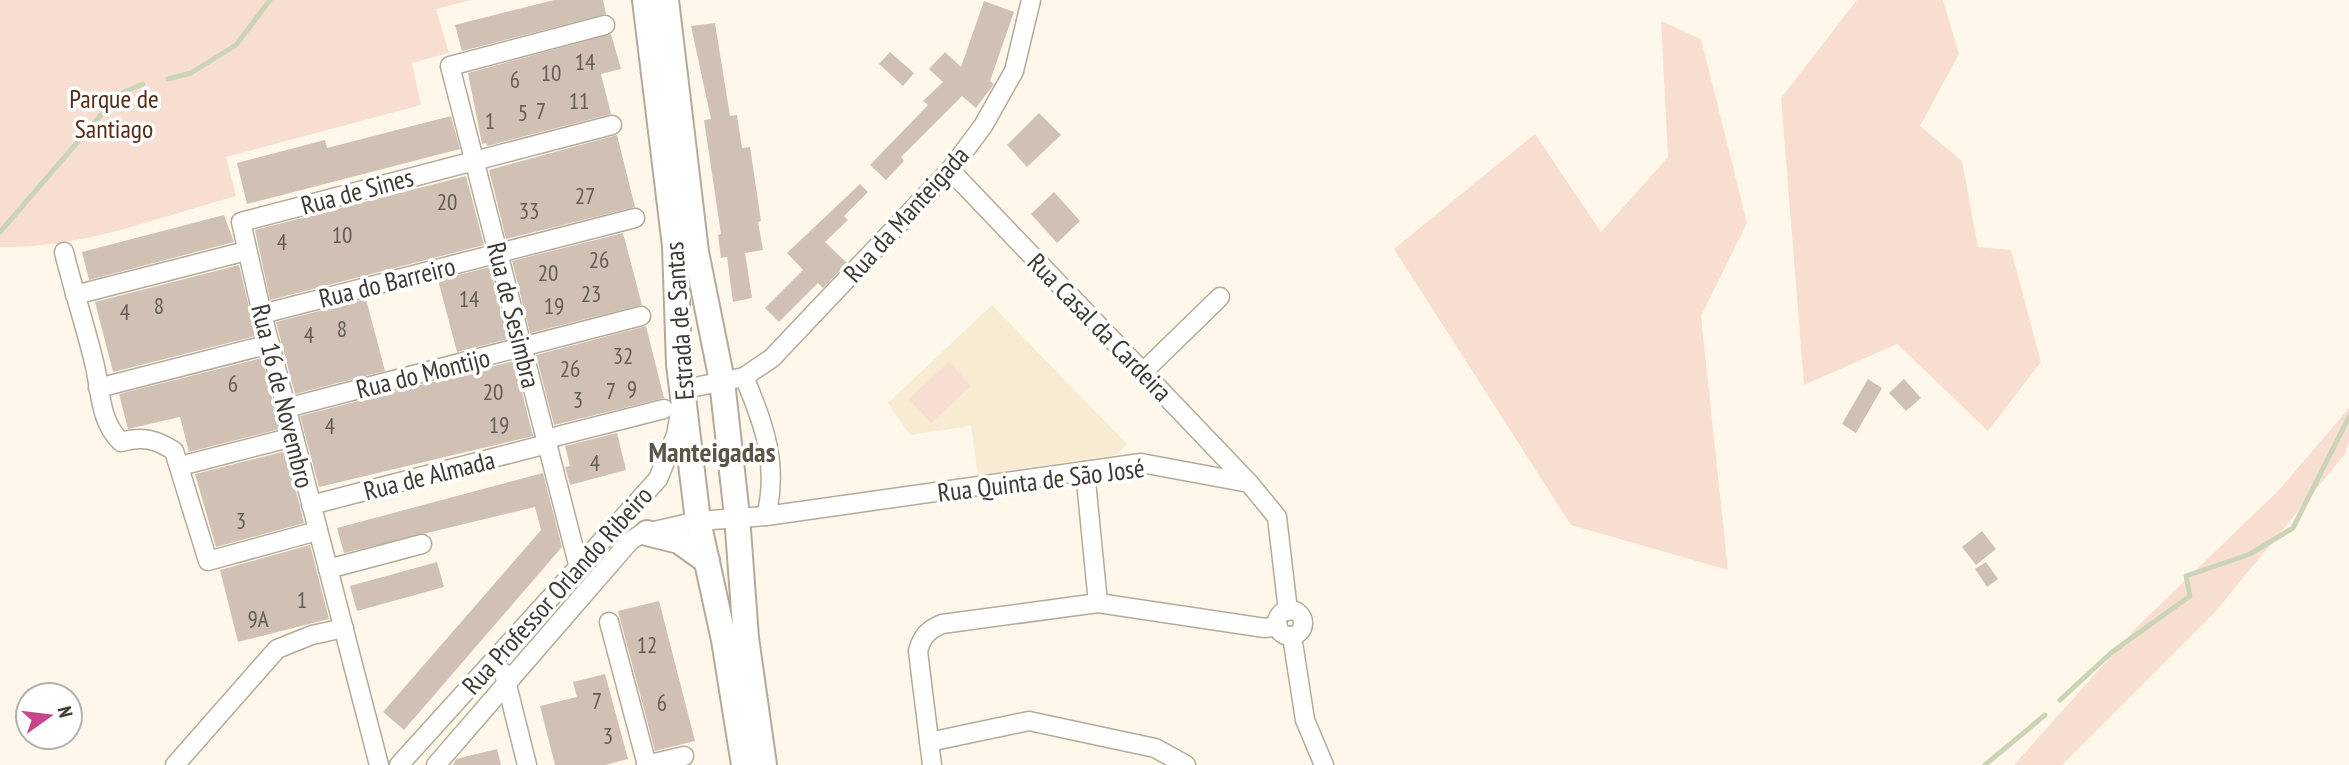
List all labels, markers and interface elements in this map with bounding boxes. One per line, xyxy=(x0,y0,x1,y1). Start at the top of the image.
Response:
house number: 14 xyxy=(575,47,595,76)
house number: 10 xyxy=(541,58,561,87)
house number: 6 xyxy=(510,65,520,94)
park label: Parque de Santiago xyxy=(69,82,159,145)
house number: 11 xyxy=(569,86,589,115)
house number: 7 xyxy=(536,96,546,125)
house number: 5 xyxy=(518,98,528,127)
house number: 1 xyxy=(485,106,495,135)
street label: Rua da Manteigada xyxy=(836,139,976,289)
street label: Rua de Sines xyxy=(297,160,417,222)
house number: 27 xyxy=(575,181,595,210)
house number: 20 xyxy=(437,187,457,216)
house number: 33 xyxy=(519,196,539,225)
house number: 10 xyxy=(332,220,352,249)
house number: 4 xyxy=(277,227,287,256)
street label: Rua de Sesimbra xyxy=(480,239,548,391)
street label: Estrada de Santas xyxy=(657,241,701,401)
house number: 26 xyxy=(589,245,609,274)
street label: Rua Casal da Cardeira xyxy=(1021,246,1179,408)
street label: Rua do Barreiro xyxy=(315,249,459,315)
house number: 20 xyxy=(538,258,558,287)
house number: 23 xyxy=(581,279,601,308)
house number: 14 xyxy=(459,284,479,313)
house number: 8 xyxy=(154,291,164,320)
house number: 19 xyxy=(544,291,564,320)
house number: 4 xyxy=(120,297,130,326)
street label: Rua 16 de Novembro xyxy=(244,301,322,491)
house number: 8 xyxy=(337,314,347,343)
house number: 4 xyxy=(304,320,314,349)
street label: Rua do Montijo xyxy=(353,340,493,406)
house number: 32 xyxy=(613,341,633,370)
house number: 26 xyxy=(560,354,580,383)
house number: 6 xyxy=(228,369,238,398)
house number: 9 xyxy=(627,374,637,403)
house number: 7 xyxy=(606,376,616,405)
house number: 20 xyxy=(483,377,503,406)
house number: 3 xyxy=(573,385,583,414)
house number: 19 xyxy=(489,410,509,439)
house number: 4 xyxy=(325,411,335,440)
district label: Manteigadas xyxy=(649,433,776,470)
street label: Rua de Almada xyxy=(360,443,498,507)
house number: 4 xyxy=(590,448,600,477)
street label: Rua Quinta de São José xyxy=(936,451,1146,509)
street label: Rua Professor Orlando Ribeiro xyxy=(455,479,659,701)
house number: 3 xyxy=(236,506,246,535)
house number: 1 xyxy=(297,585,307,614)
house number: 9A xyxy=(247,604,269,633)
house number: 12 xyxy=(637,630,657,659)
north arrow xyxy=(14,681,84,751)
house number: 7 xyxy=(592,686,602,715)
house number: 6 xyxy=(657,688,667,717)
text: N xyxy=(53,704,78,720)
house number: 3 xyxy=(603,721,613,750)

